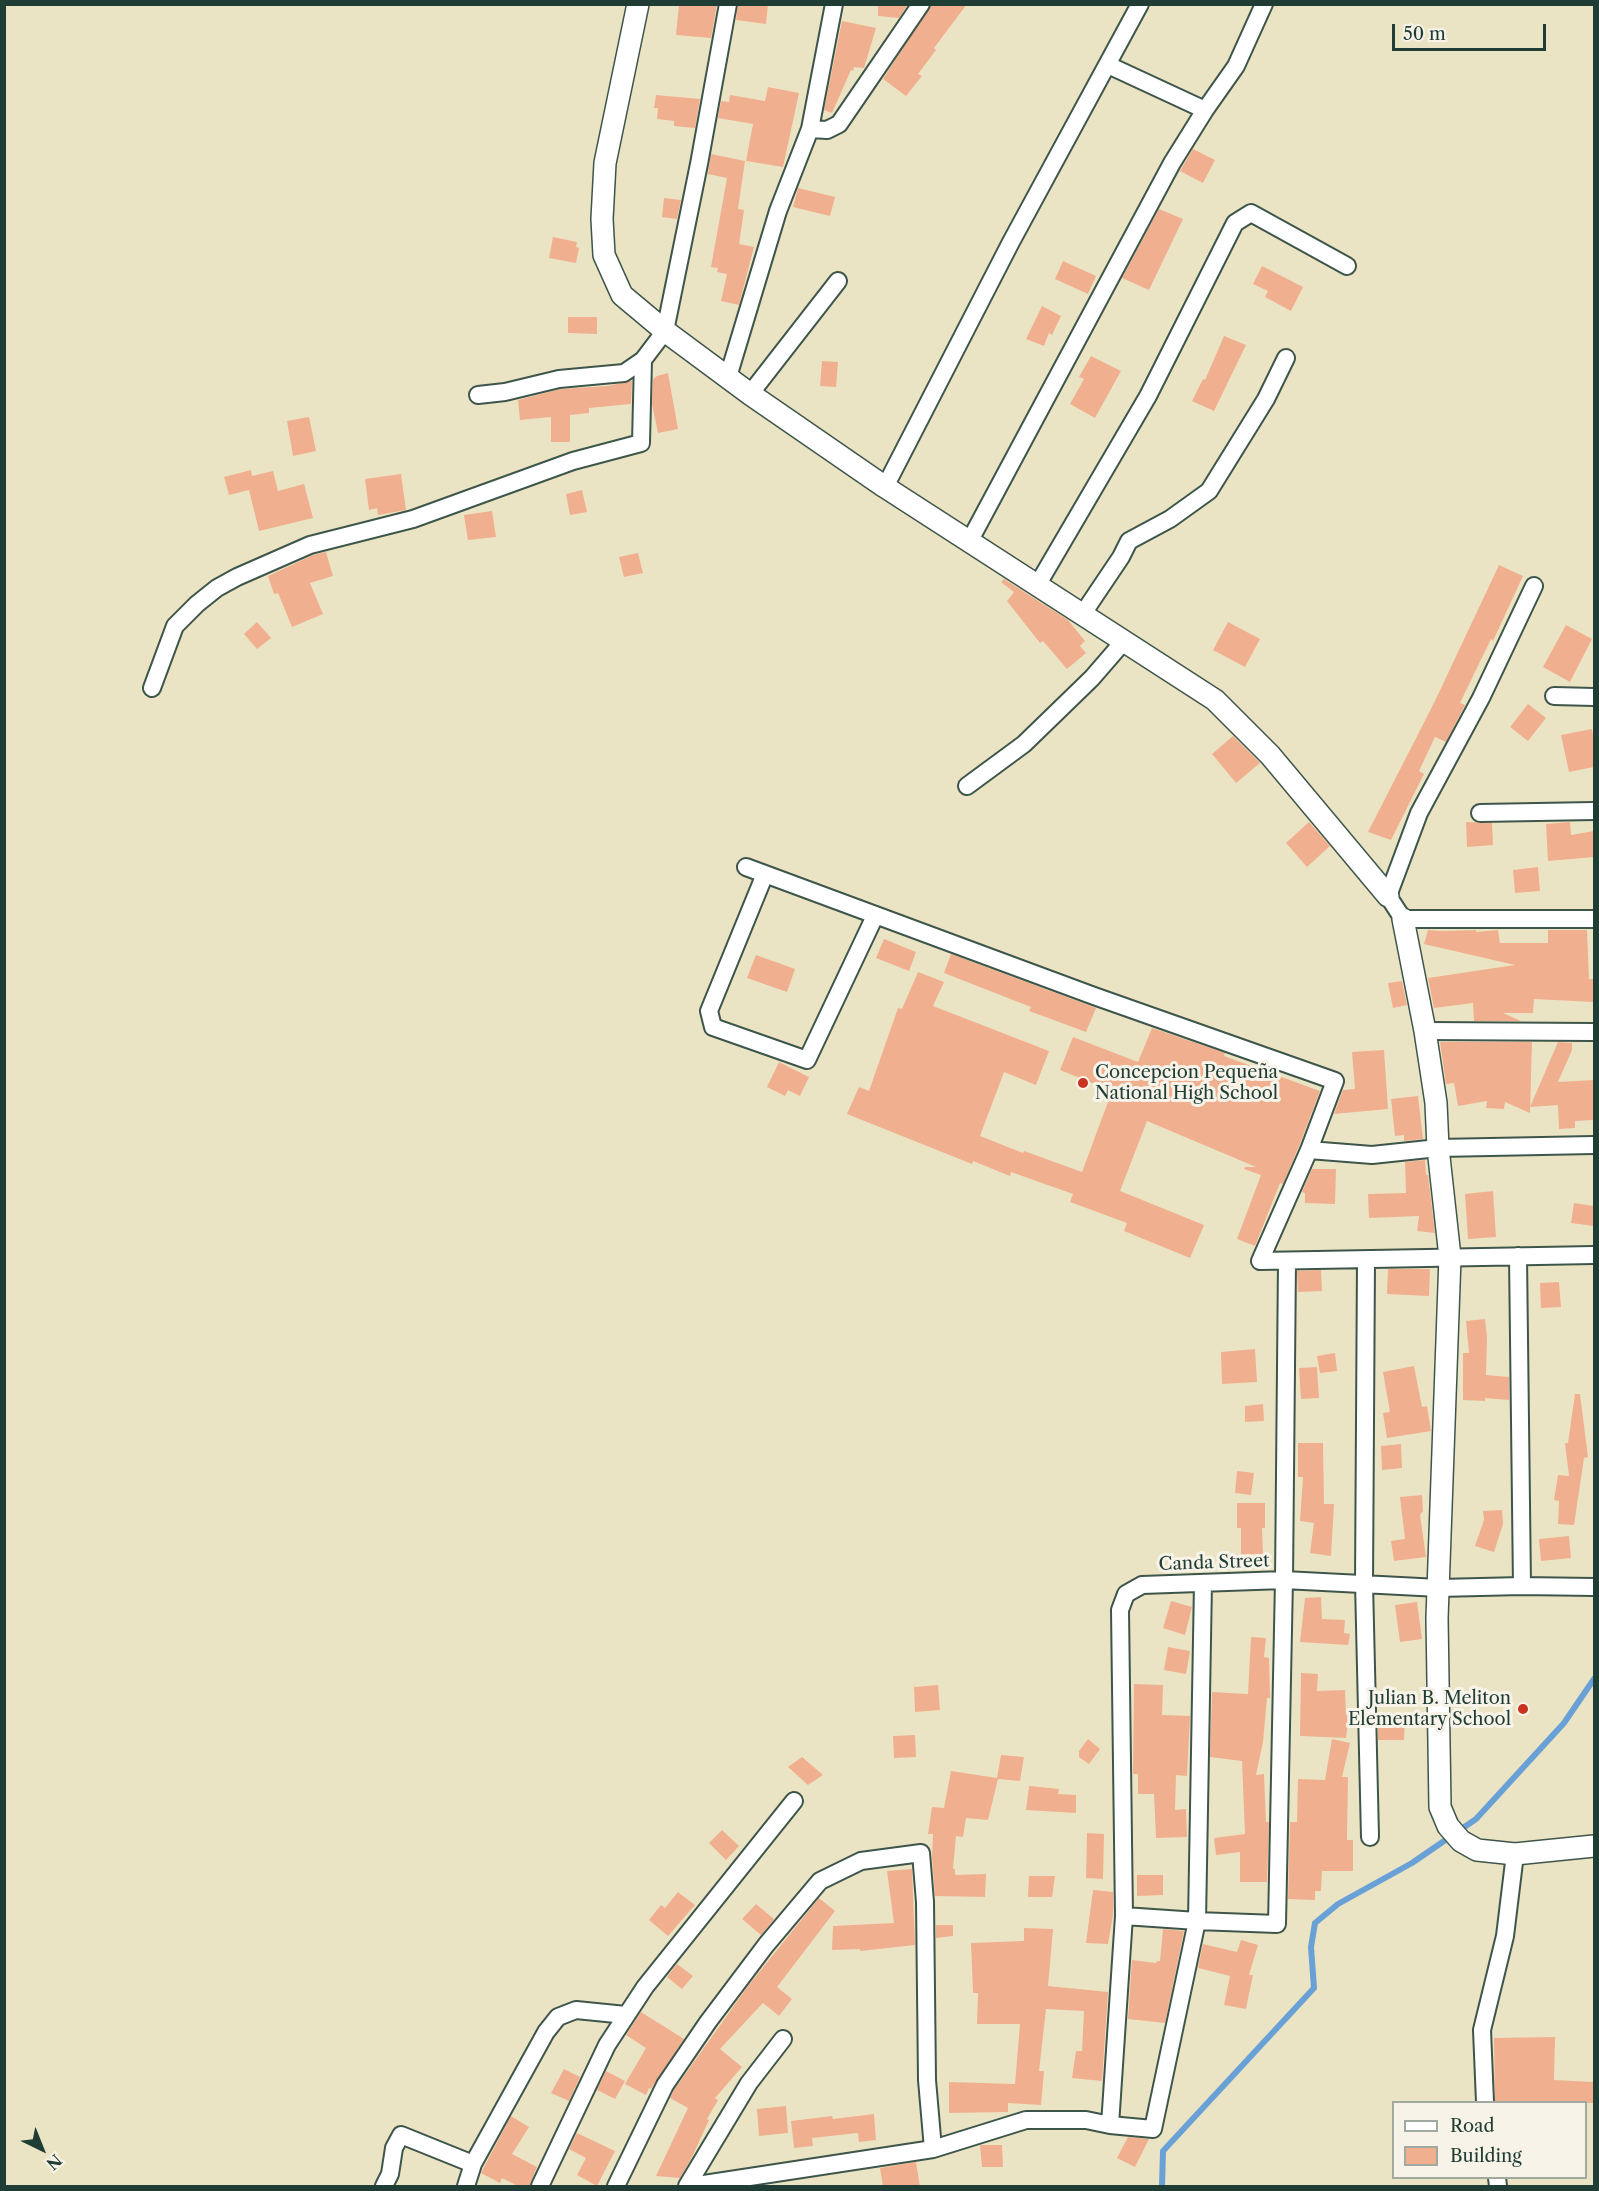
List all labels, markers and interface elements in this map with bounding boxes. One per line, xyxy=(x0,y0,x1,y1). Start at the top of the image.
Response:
scale bar xyxy=(1395,12,1550,50)
text: 50 m xyxy=(1403,23,1446,45)
place label: Concepcion Pequeña National High School xyxy=(1095,1062,1278,1104)
marker: Concepcion Pequeña National High School xyxy=(1076,1076,1090,1090)
street label: Canda Street xyxy=(1158,1550,1270,1576)
place label: Julian B. Meliton Elementary School xyxy=(1348,1688,1511,1730)
marker: Julian B. Meliton Elementary School xyxy=(1516,1702,1530,1716)
legend xyxy=(1392,2101,1587,2179)
text: Road xyxy=(1450,2115,1495,2137)
north arrow xyxy=(12,2119,72,2179)
text: Building xyxy=(1450,2145,1522,2167)
text: N xyxy=(42,2150,66,2174)

